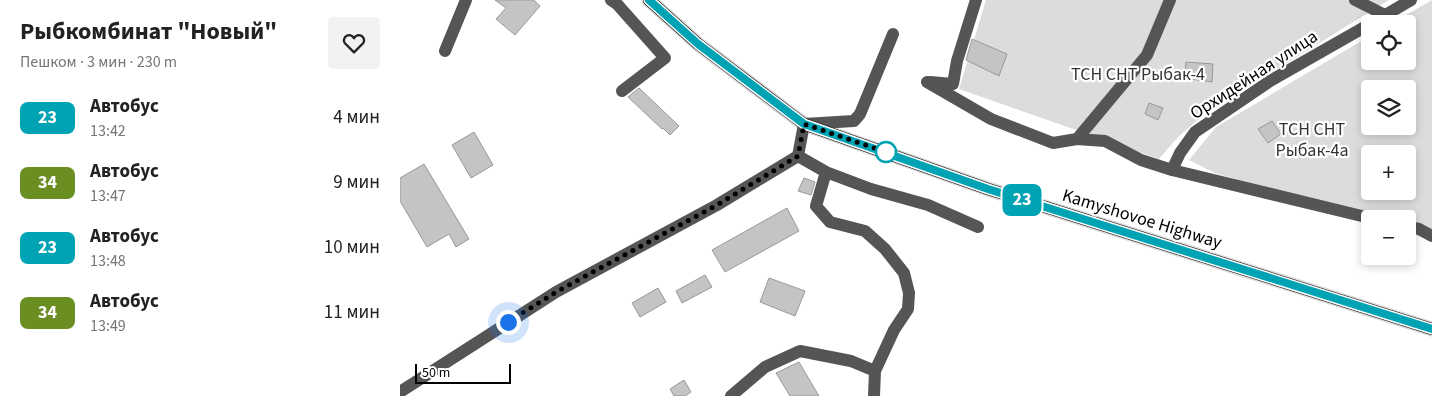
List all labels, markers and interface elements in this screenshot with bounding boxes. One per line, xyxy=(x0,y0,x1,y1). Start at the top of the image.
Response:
text: Рыбкомбинат "Новый" xyxy=(20,14,277,49)
map controls xyxy=(1361,15,1416,265)
button: locate xyxy=(1361,15,1416,70)
button: heart xyxy=(328,17,380,69)
street label: Орхидейная улица xyxy=(1185,24,1323,126)
text: Пешком · 3 мин · 230 m xyxy=(20,51,177,73)
park label: ТСН СНТ Рыбак-4 xyxy=(1071,62,1205,87)
button: layers xyxy=(1361,80,1416,135)
text: Автобус xyxy=(90,93,159,120)
text: 4 мин xyxy=(333,104,380,131)
text: 23 xyxy=(38,105,57,130)
park label: ТСН СНТ Рыбак-4а xyxy=(1275,117,1349,163)
text: 13:42 xyxy=(90,120,126,142)
unlabelled marker xyxy=(875,141,897,163)
button: + xyxy=(1361,145,1416,200)
text: Автобус xyxy=(90,158,159,185)
text: 9 мин xyxy=(333,169,380,196)
text: 34 xyxy=(38,170,57,195)
street label: Kamyshovoe Highway xyxy=(1059,183,1225,255)
line badge: 23 xyxy=(1000,184,1044,216)
text: 13:47 xyxy=(90,185,126,207)
text: 23 xyxy=(1012,187,1032,212)
button: − xyxy=(1361,210,1416,265)
text: Автобус xyxy=(90,223,159,250)
text: 10 мин xyxy=(324,234,380,261)
text: 23 xyxy=(38,235,57,260)
text: 13:48 xyxy=(90,250,126,272)
text: Автобус xyxy=(90,288,159,315)
text: 11 мин xyxy=(324,299,380,326)
text: 34 xyxy=(38,300,57,325)
your location xyxy=(496,310,521,335)
text: 13:49 xyxy=(90,315,126,337)
scale bar xyxy=(415,361,511,384)
text: 50 m xyxy=(422,363,450,383)

